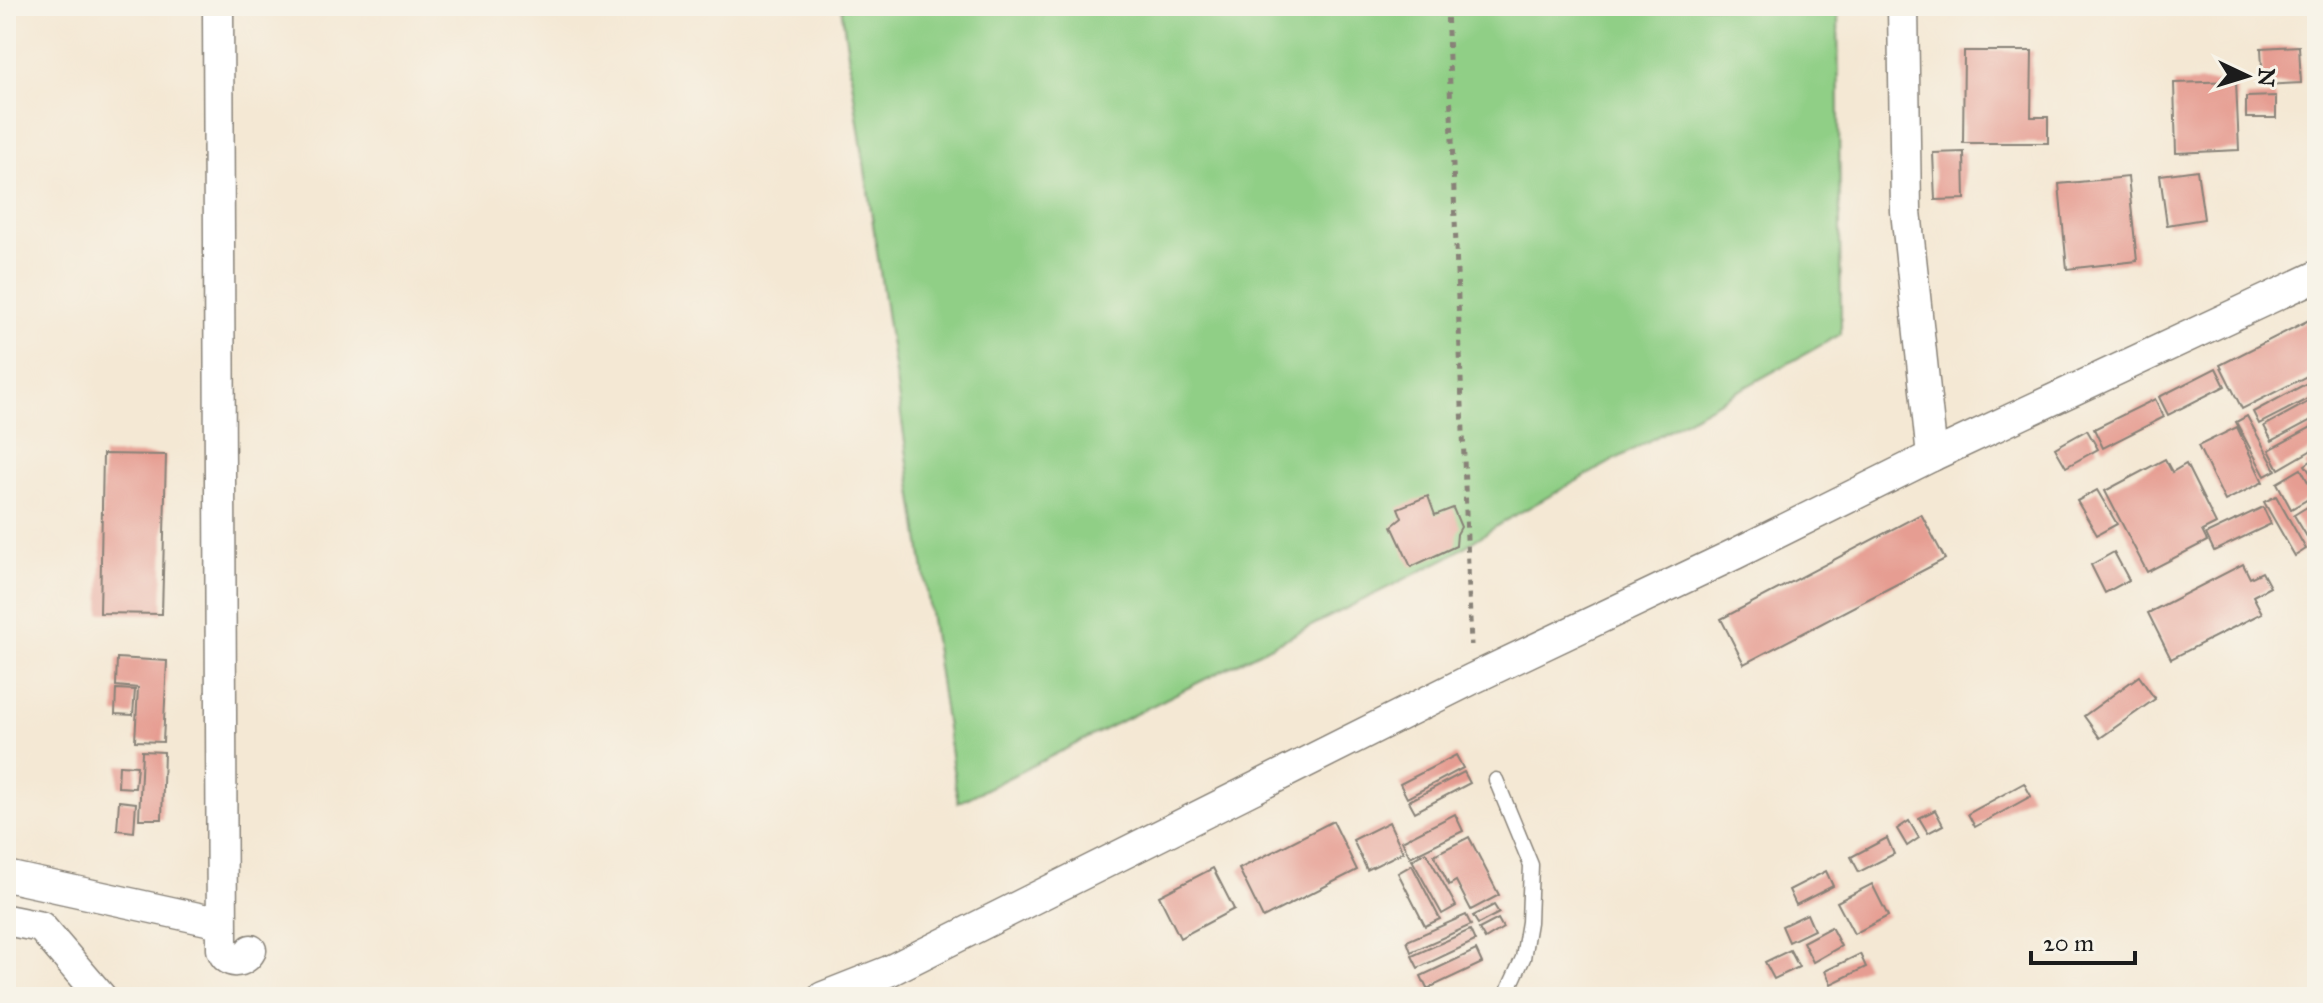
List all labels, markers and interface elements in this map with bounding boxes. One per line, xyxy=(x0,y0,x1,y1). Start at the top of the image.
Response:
north arrow xyxy=(2207,36,2287,116)
text: N xyxy=(2252,67,2281,88)
scale bar xyxy=(2031,915,2135,965)
text: 20 m xyxy=(2043,928,2094,958)

